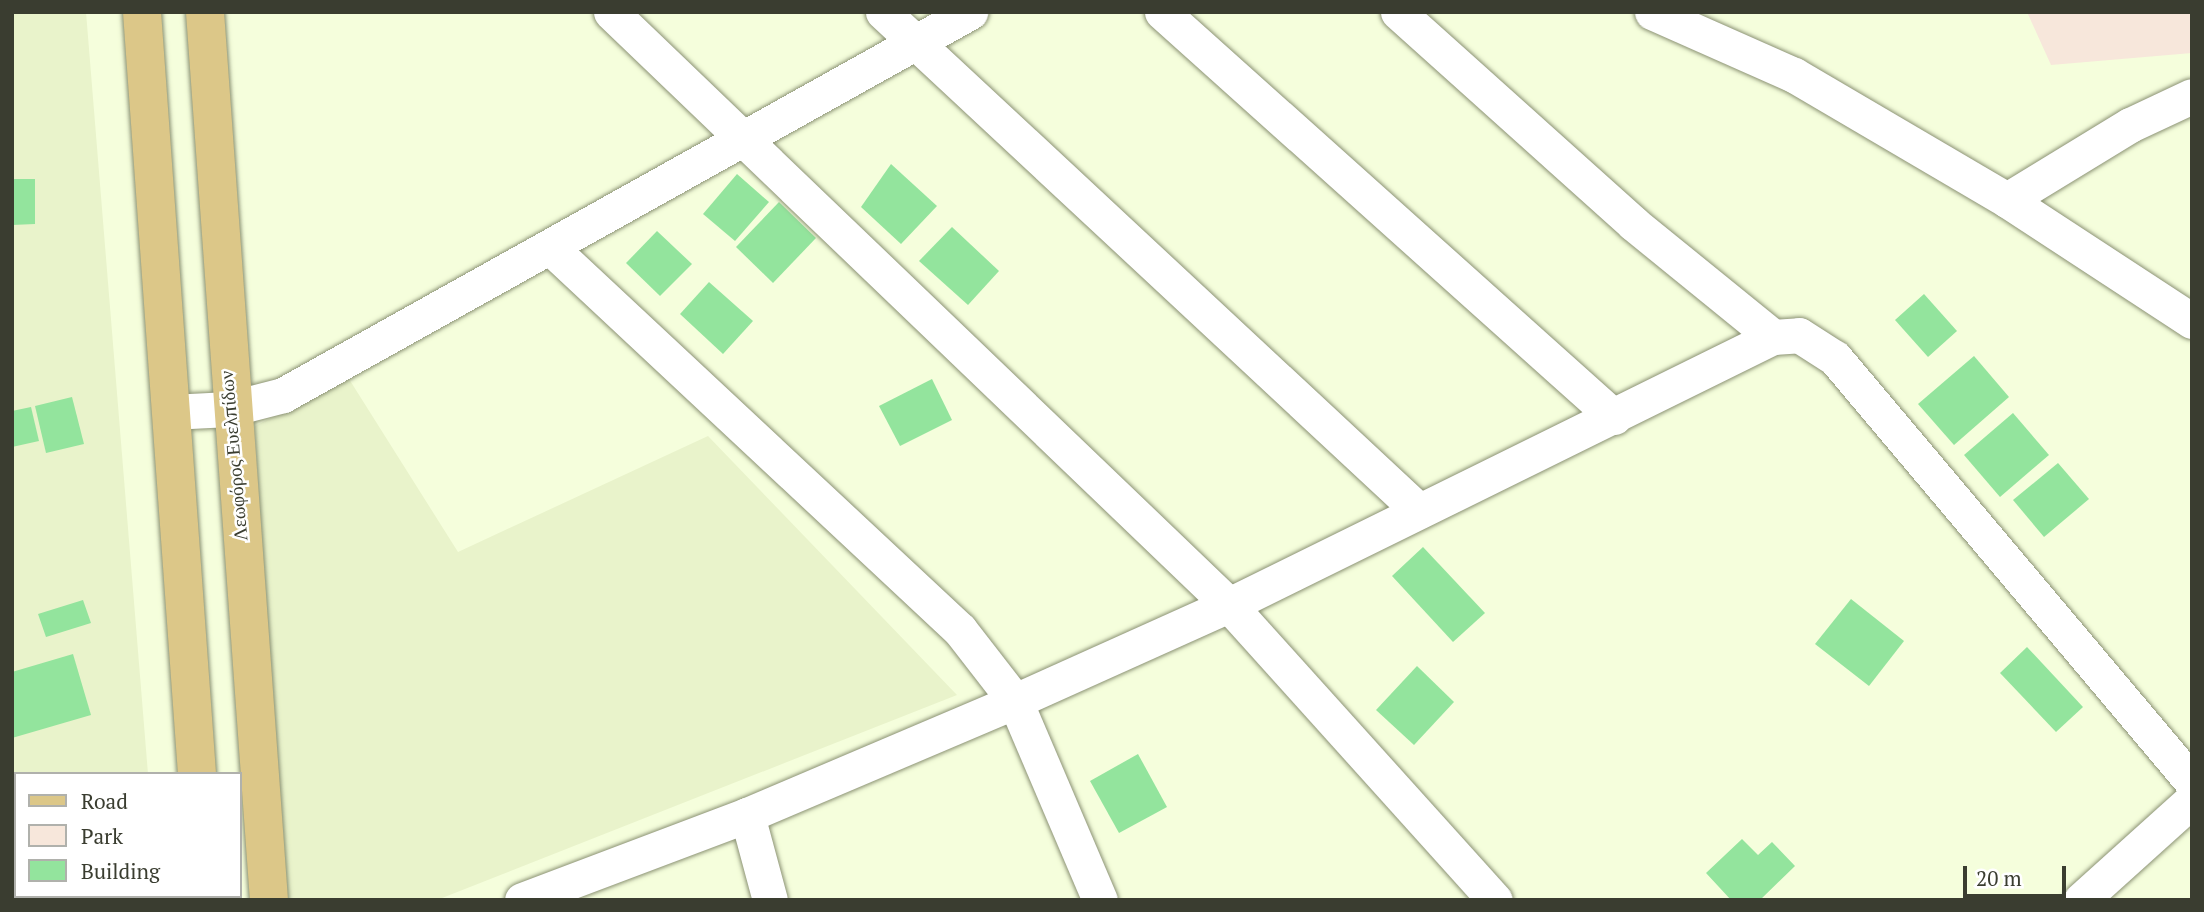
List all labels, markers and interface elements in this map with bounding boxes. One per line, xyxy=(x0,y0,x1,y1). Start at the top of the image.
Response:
street label: Λεωφόρος Ευελπίδων xyxy=(214,370,252,542)
legend xyxy=(14,772,242,898)
text: Road xyxy=(81,787,128,815)
text: Park xyxy=(81,822,123,850)
scale bar xyxy=(1966,852,2069,896)
text: Building xyxy=(81,857,160,885)
text: 20 m xyxy=(1976,864,2022,892)

